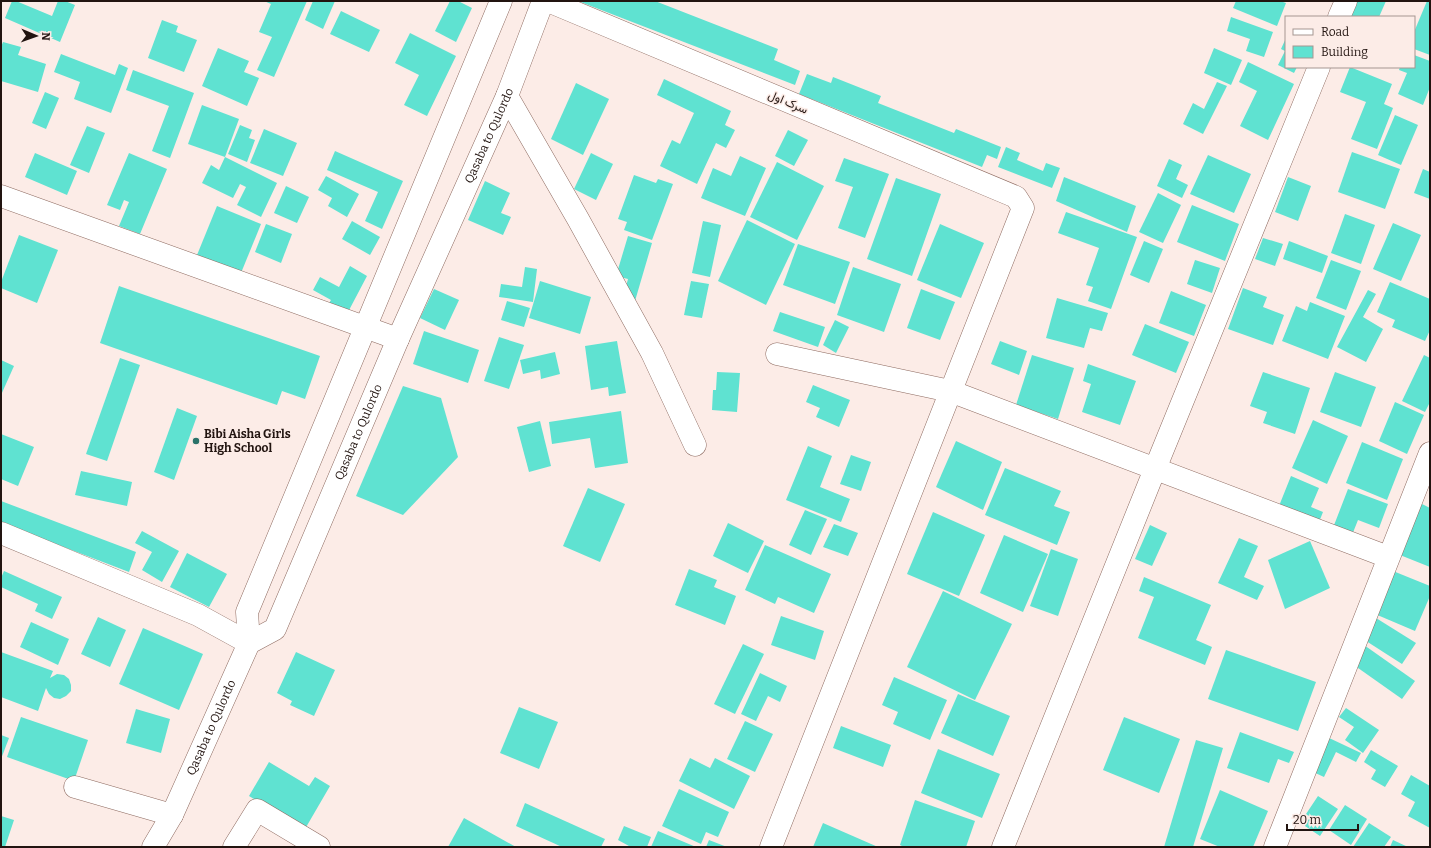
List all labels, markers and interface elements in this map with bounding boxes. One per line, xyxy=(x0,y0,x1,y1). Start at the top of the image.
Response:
north arrow xyxy=(16,16,56,56)
legend xyxy=(1285,16,1415,68)
text: Road xyxy=(1321,25,1349,39)
text: N xyxy=(39,32,52,41)
text: Building xyxy=(1321,45,1368,59)
street label: Qasaba to Qulordo xyxy=(462,86,516,186)
street label: سرک اول xyxy=(766,87,810,118)
street label: Qasaba to Qulordo xyxy=(332,382,385,482)
place label: Bibi Aisha Girls High School xyxy=(204,427,291,455)
marker: Bibi Aisha Girls High School xyxy=(191,436,201,446)
street label: Qasaba to Qulordo xyxy=(184,678,239,777)
scale bar xyxy=(1287,806,1358,832)
text: 20 m xyxy=(1293,813,1322,827)

